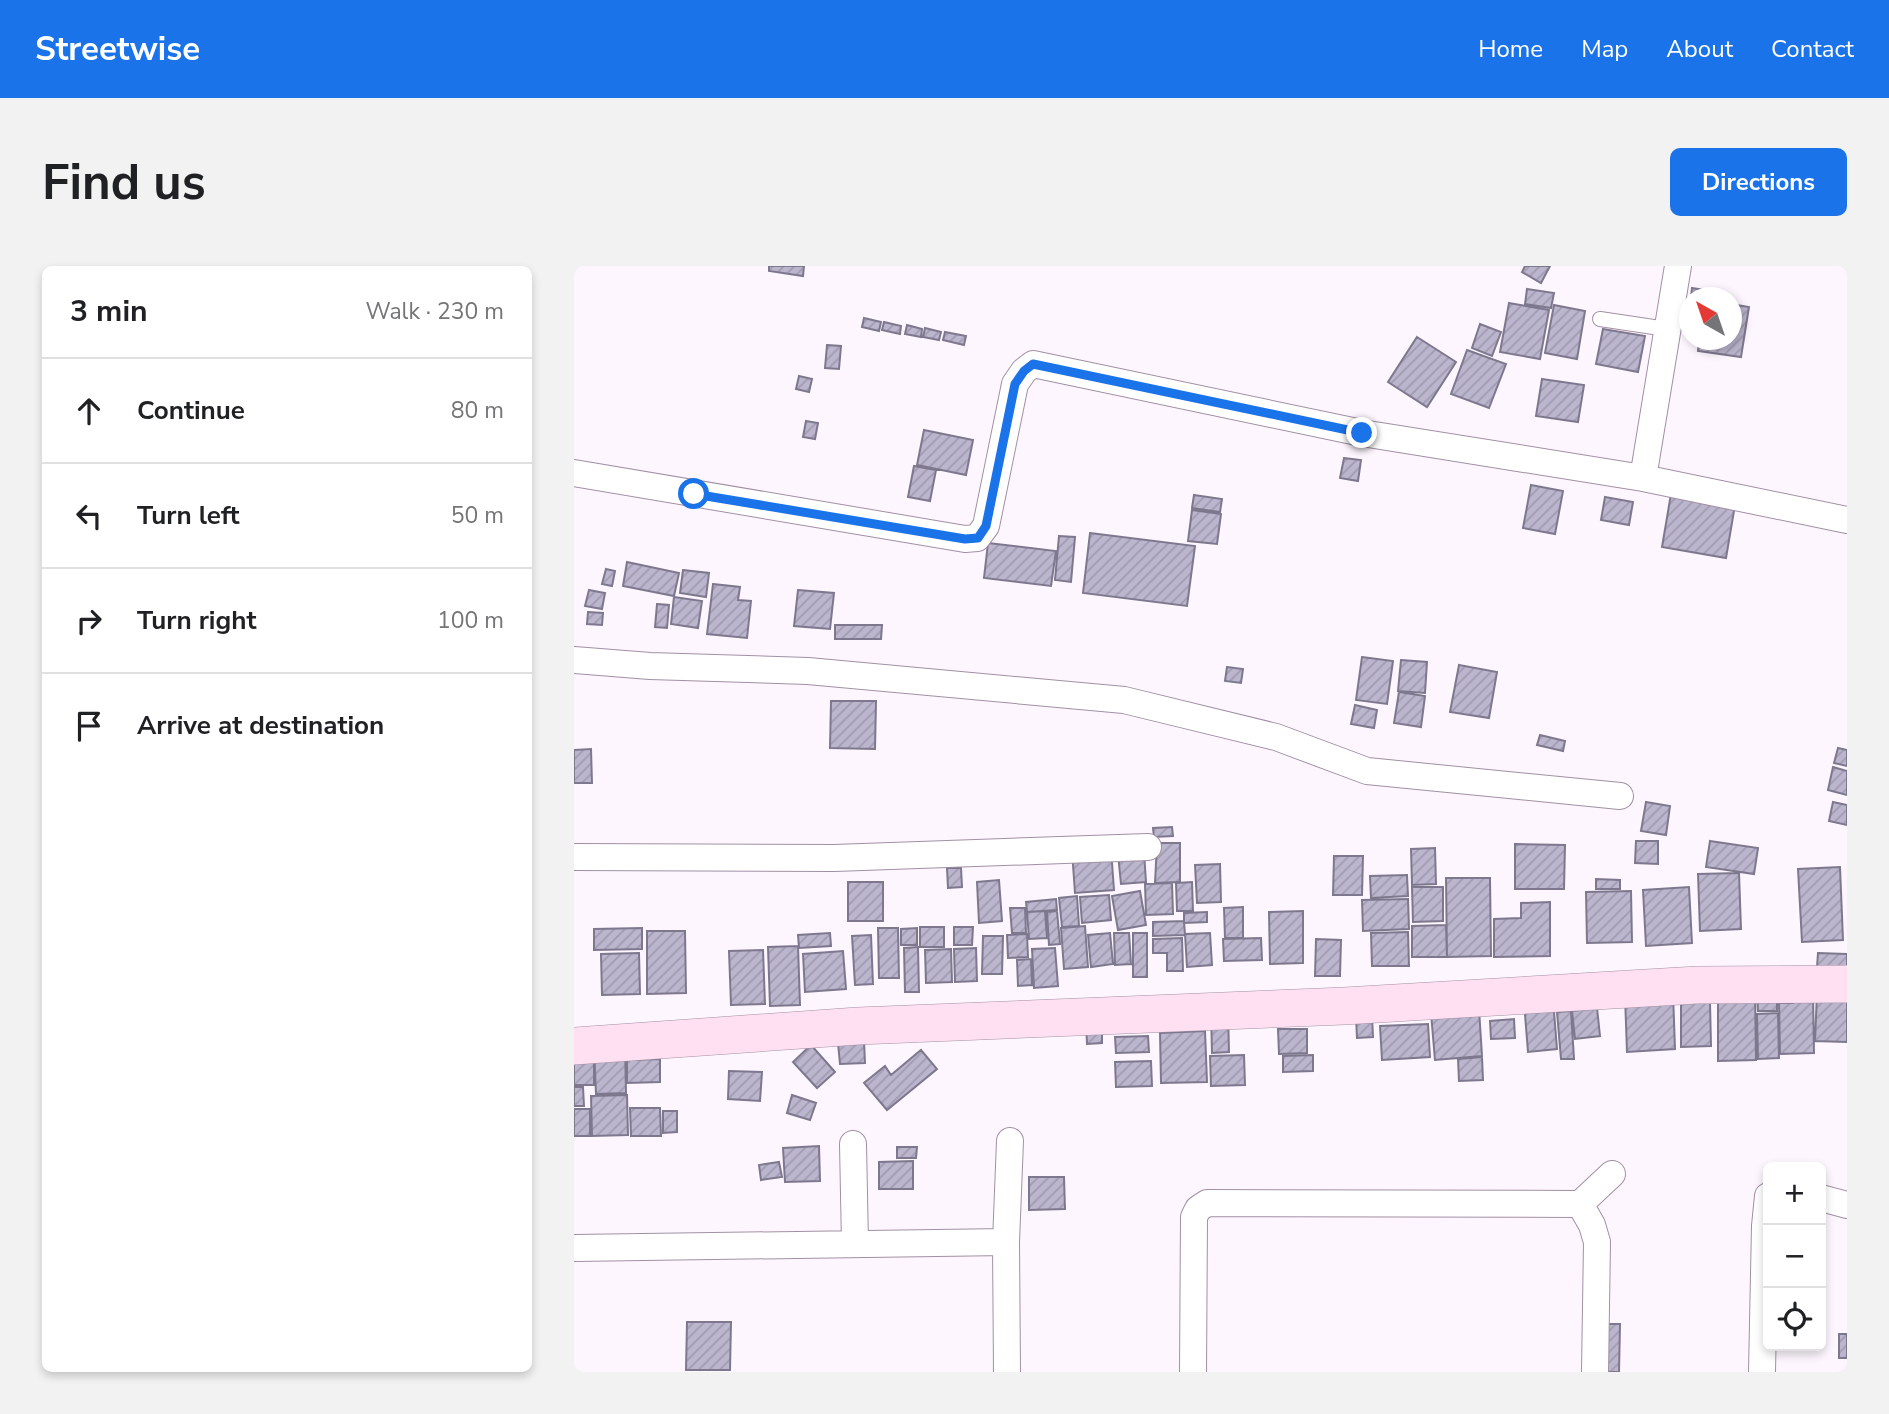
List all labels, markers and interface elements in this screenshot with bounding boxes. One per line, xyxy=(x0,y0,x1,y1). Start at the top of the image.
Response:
text: Streetwise xyxy=(35,27,200,72)
text: Home xyxy=(1478,33,1543,65)
text: Map xyxy=(1581,33,1628,65)
text: About xyxy=(1666,33,1733,65)
text: Contact xyxy=(1771,33,1854,65)
button: Directions xyxy=(1670,148,1847,216)
text: Find us xyxy=(42,149,206,216)
north arrow xyxy=(1679,287,1742,350)
text: 3 min xyxy=(70,291,148,332)
text: Walk · 230 m xyxy=(365,296,504,327)
icon: ahead xyxy=(70,392,108,430)
text: Continue xyxy=(137,393,245,428)
text: 80 m xyxy=(451,395,504,426)
route end xyxy=(1346,417,1377,448)
route start xyxy=(678,478,709,509)
icon: left xyxy=(70,497,108,535)
text: Turn left xyxy=(137,498,240,533)
text: 50 m xyxy=(451,500,504,531)
icon: right xyxy=(70,602,108,640)
text: Turn right xyxy=(137,603,256,638)
text: 100 m xyxy=(437,605,504,636)
icon: arrive xyxy=(70,707,108,745)
text: Arrive at destination xyxy=(137,708,384,743)
map controls xyxy=(1763,1162,1826,1351)
button: + xyxy=(1763,1162,1826,1225)
button: − xyxy=(1763,1225,1826,1288)
button: locate xyxy=(1763,1288,1826,1351)

